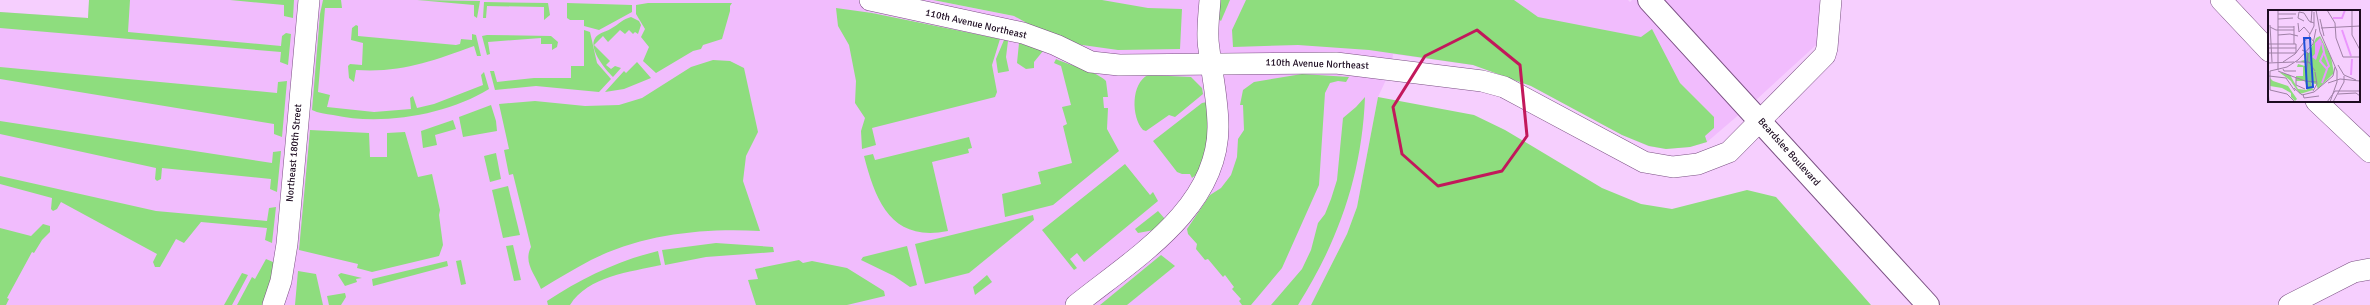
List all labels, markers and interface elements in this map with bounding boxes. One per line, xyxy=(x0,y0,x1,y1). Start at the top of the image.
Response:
street label: 110th Avenue Northeast xyxy=(924,7,1028,42)
inset map xyxy=(2268,10,2360,102)
street label: 110th Avenue Northeast xyxy=(1265,56,1369,72)
street label: Northeast 180th Street xyxy=(284,103,304,203)
street label: Beardslee Boulevard xyxy=(1755,116,1823,188)

